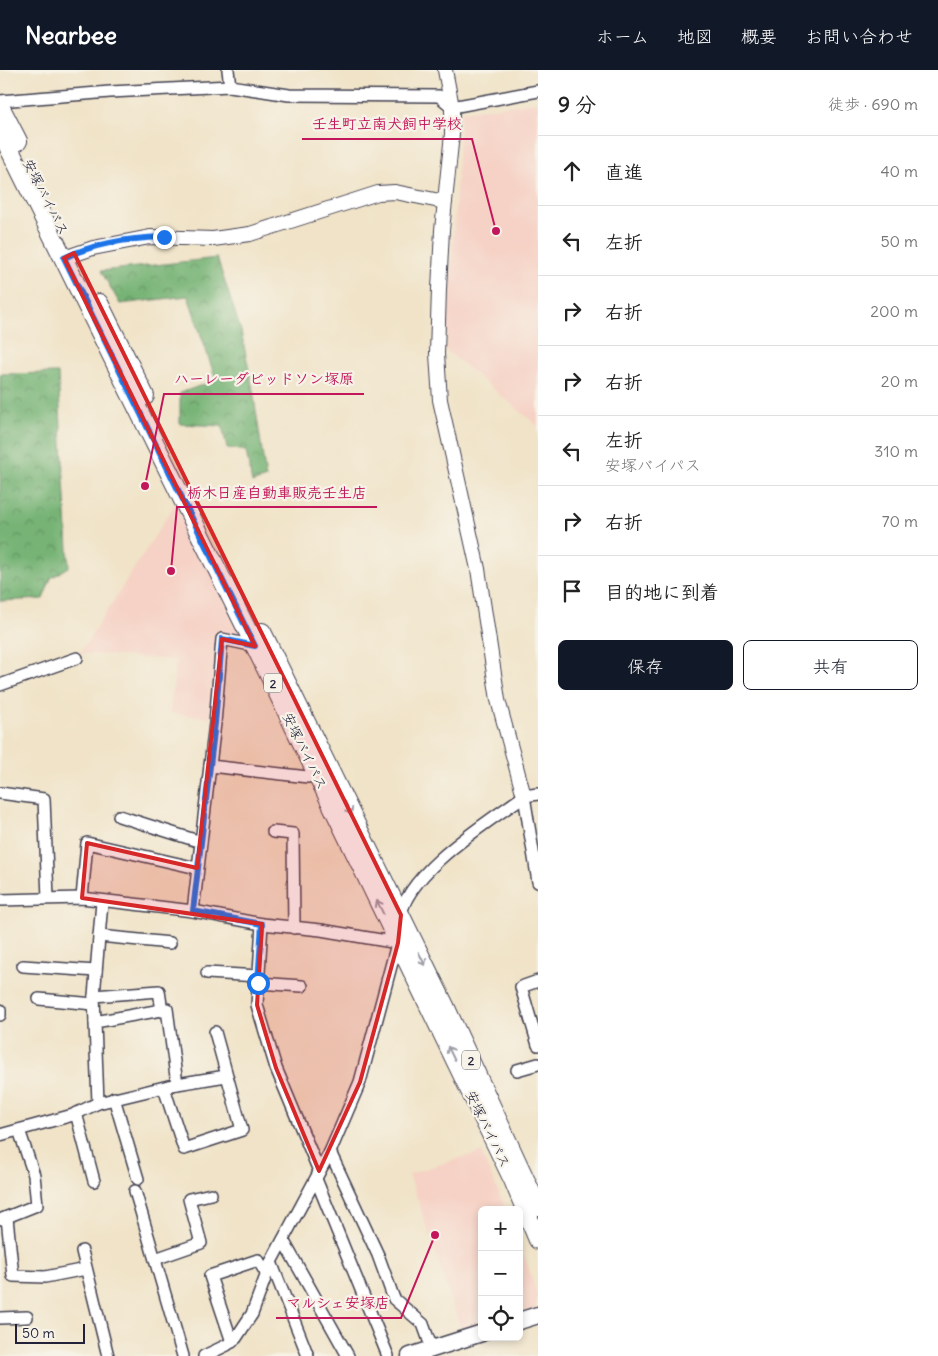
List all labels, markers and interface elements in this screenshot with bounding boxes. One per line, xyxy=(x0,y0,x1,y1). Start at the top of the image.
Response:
text: Nearbee xyxy=(25,20,117,50)
text: ホーム xyxy=(596,25,649,48)
text: 地図 xyxy=(677,25,713,48)
text: 概要 xyxy=(741,25,777,48)
text: お問い合わせ xyxy=(805,25,913,48)
text: 9 分 xyxy=(558,91,596,118)
text: 徒歩 · 690 m xyxy=(828,94,918,114)
callout: 壬生町立南犬飼中学校 xyxy=(302,109,472,139)
text: 壬生町立南犬飼中学校 xyxy=(312,114,462,133)
street label: 安塚バイパス xyxy=(19,156,73,238)
icon: ahead xyxy=(558,157,586,185)
text: 直進 xyxy=(605,160,643,184)
text: 40 m xyxy=(880,161,918,181)
route end xyxy=(153,226,176,249)
icon: left xyxy=(558,227,586,255)
text: 左折 xyxy=(605,230,643,254)
text: 50 m xyxy=(880,231,918,251)
icon: right xyxy=(558,297,586,325)
text: 右折 xyxy=(605,300,643,324)
text: 200 m xyxy=(870,301,918,321)
callout: ハーレーダビッドソン塚原 xyxy=(164,364,364,394)
icon: right xyxy=(558,367,586,395)
text: ハーレーダビッドソン塚原 xyxy=(174,369,354,388)
text: 右折 xyxy=(605,370,643,394)
text: 20 m xyxy=(881,371,918,391)
text: 左折 xyxy=(605,428,643,452)
icon: left xyxy=(558,437,586,465)
text: 310 m xyxy=(874,441,918,461)
text: 安塚バイパス xyxy=(605,455,701,475)
callout: 栃木日産自動車販売壬生店 xyxy=(177,477,377,507)
text: 栃木日産自動車販売壬生店 xyxy=(187,483,367,502)
icon: right xyxy=(558,507,586,535)
text: 右折 xyxy=(605,510,643,534)
text: 70 m xyxy=(882,511,918,531)
icon: arrive xyxy=(558,577,586,605)
text: 目的地に到着 xyxy=(605,580,719,604)
button: 保存 xyxy=(558,640,733,690)
button: 共有 xyxy=(743,640,918,690)
road number: 2 xyxy=(264,674,282,692)
street label: 安塚バイパス xyxy=(279,709,331,793)
one-way arrow xyxy=(344,800,353,815)
one-way arrow xyxy=(375,900,384,915)
one-way arrow xyxy=(417,951,427,966)
route start xyxy=(247,972,270,995)
one-way arrow xyxy=(446,1046,455,1061)
road number: 2 xyxy=(462,1050,480,1070)
street label: 安塚バイパス xyxy=(462,1087,514,1171)
map controls xyxy=(478,1206,523,1341)
button: + xyxy=(478,1206,523,1251)
button: − xyxy=(478,1251,523,1296)
callout: マルシェ安塚店 xyxy=(276,1288,401,1318)
text: マルシェ安塚店 xyxy=(286,1293,390,1312)
button: locate xyxy=(478,1296,523,1341)
scale bar xyxy=(15,1321,85,1344)
text: 50 m xyxy=(22,1324,55,1342)

